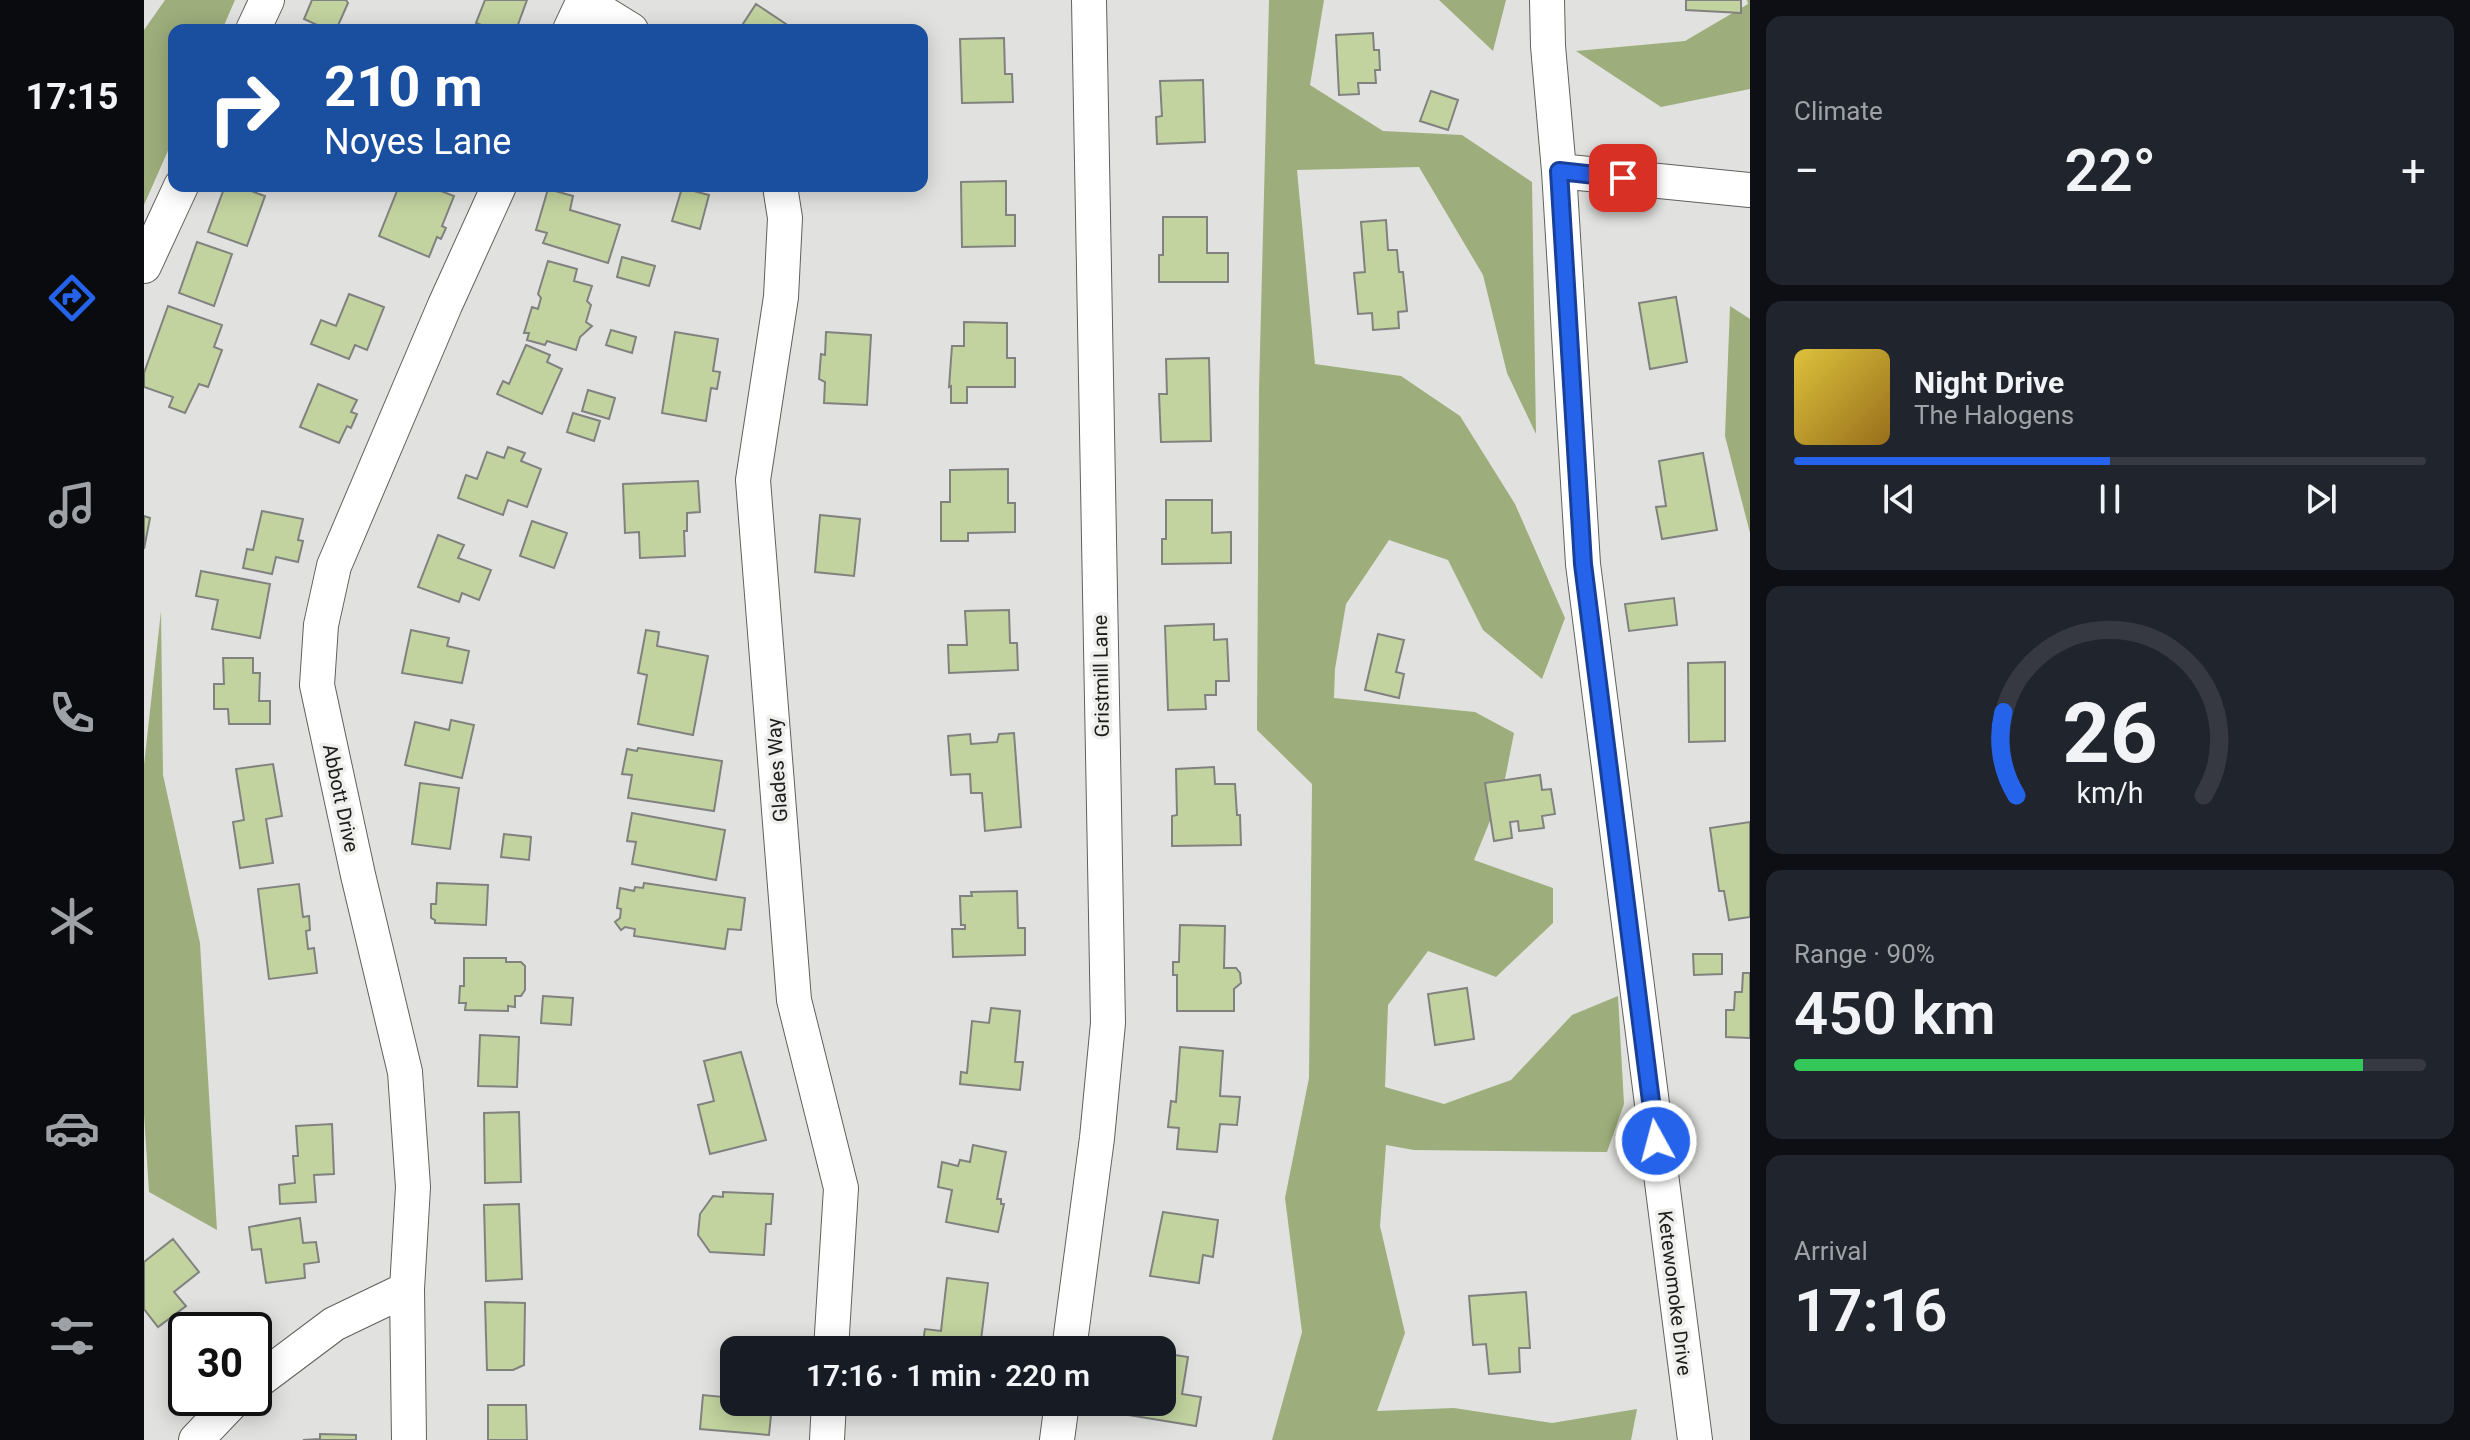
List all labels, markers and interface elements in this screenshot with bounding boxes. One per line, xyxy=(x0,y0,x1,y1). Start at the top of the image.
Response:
text: 210 m xyxy=(324,54,483,120)
icon: right xyxy=(192,56,296,160)
text: 17:15 xyxy=(26,76,118,118)
text: Climate xyxy=(1794,96,1883,126)
text: Noyes Lane xyxy=(324,121,511,163)
text: 22° xyxy=(2064,135,2156,206)
pin xyxy=(1589,144,1657,212)
text: − xyxy=(1794,145,1819,197)
text: + xyxy=(2401,145,2426,197)
icon: arrive xyxy=(1601,156,1645,200)
icon: directions xyxy=(44,270,100,326)
text: Night Drive xyxy=(1914,365,2064,400)
text: The Halogens xyxy=(1914,400,2074,430)
icon: music xyxy=(44,477,100,533)
icon: previous xyxy=(1877,477,1921,521)
icon: pause xyxy=(2088,477,2132,521)
icon: next xyxy=(2299,477,2343,521)
street label: Gristmill Lane xyxy=(1088,615,1114,737)
icon: phone xyxy=(44,685,100,741)
text: 26 xyxy=(2062,685,2158,782)
street label: Glades Way xyxy=(761,717,793,823)
street label: Abbott Drive xyxy=(318,742,364,854)
text: km/h xyxy=(2076,776,2144,810)
icon: climate xyxy=(44,893,100,949)
text: Range · 90% xyxy=(1794,939,1935,969)
text: 450 km xyxy=(1794,978,1996,1049)
position arrow xyxy=(1614,1099,1698,1183)
icon: car xyxy=(44,1100,100,1156)
street label: Ketewomoke Drive xyxy=(1653,1209,1697,1377)
text: Arrival xyxy=(1794,1236,1868,1266)
text: 17:16 xyxy=(1794,1275,1947,1346)
icon: filters xyxy=(44,1308,100,1364)
speed limit sign: 30 xyxy=(168,1312,272,1416)
text: 17:16 · 1 min · 220 m xyxy=(806,1358,1090,1393)

